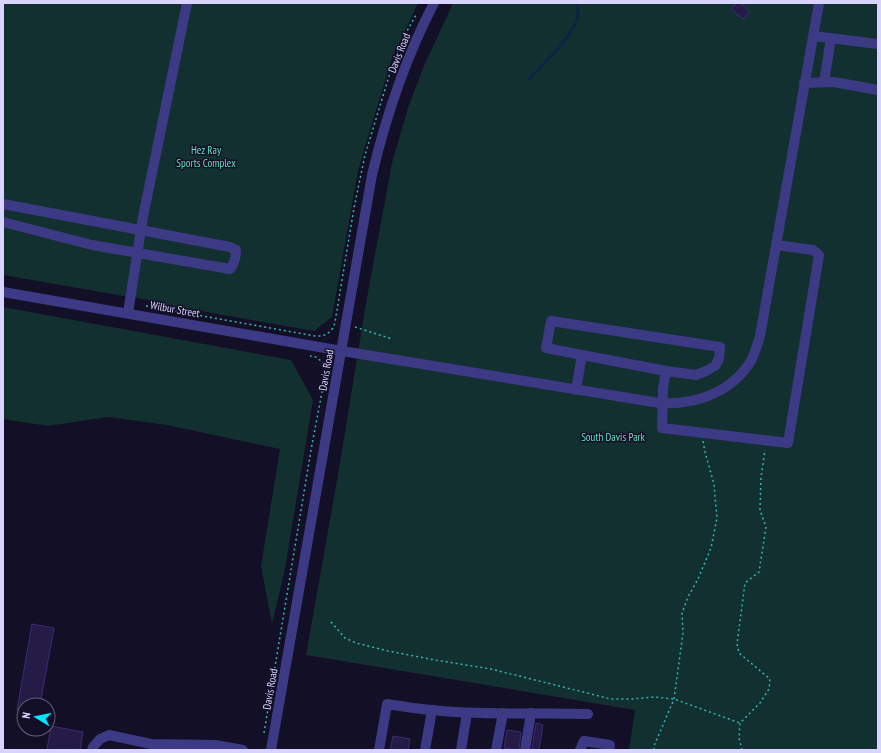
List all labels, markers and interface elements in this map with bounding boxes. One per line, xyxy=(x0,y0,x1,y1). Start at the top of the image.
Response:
street label: Davis Road xyxy=(385,31,413,75)
park label: Hez Ray Sports Complex xyxy=(176,143,236,170)
street label: Wilbur Street xyxy=(149,298,201,320)
street label: Davis Road xyxy=(315,348,337,392)
park label: South Davis Park xyxy=(581,430,646,444)
street label: Davis Road xyxy=(259,667,281,711)
north arrow xyxy=(16,697,56,737)
text: N xyxy=(19,711,34,719)

